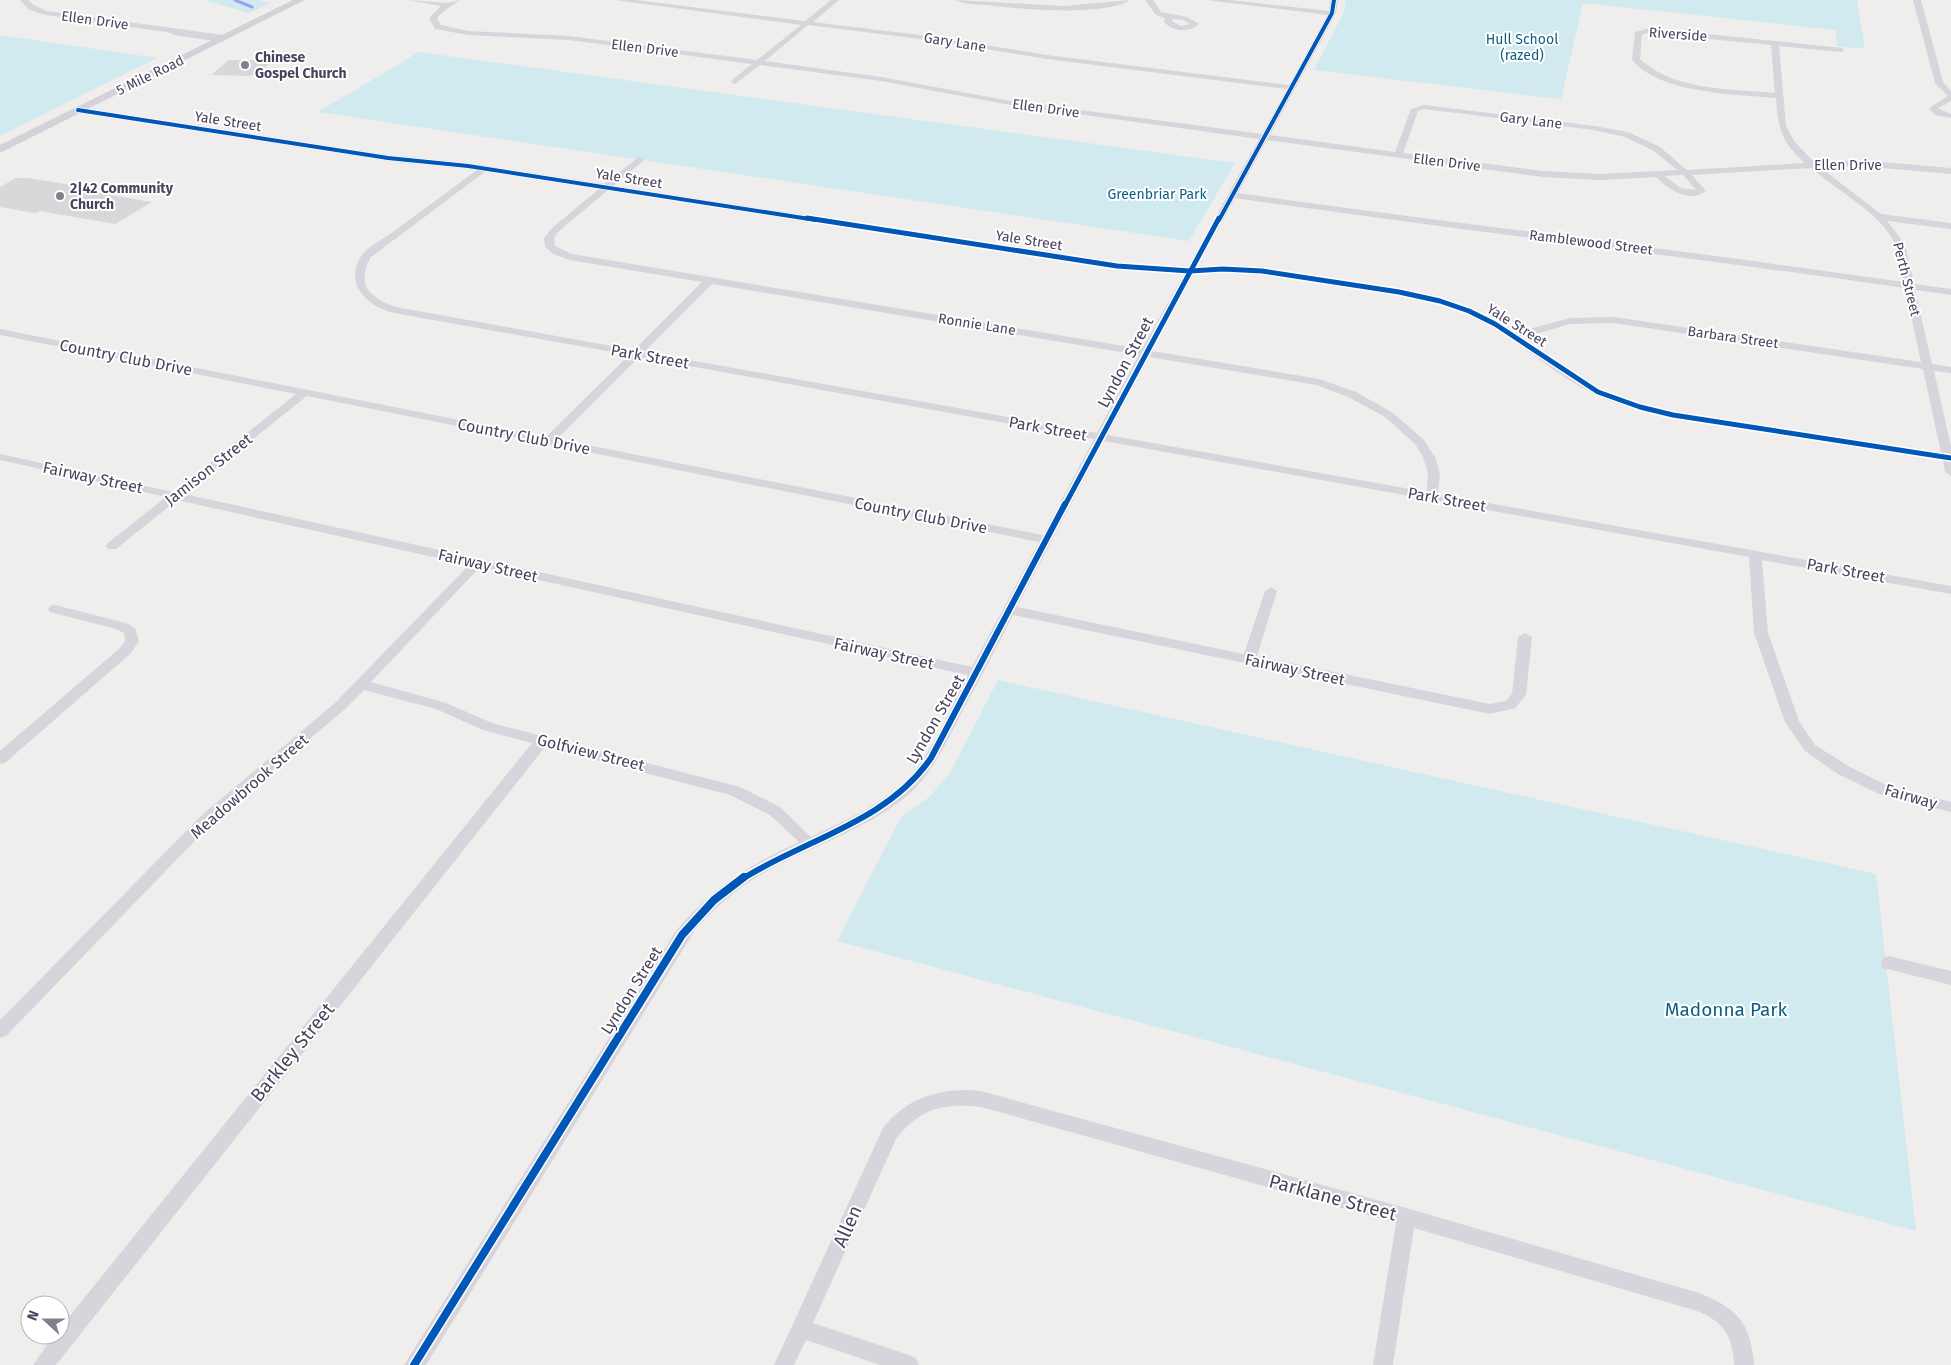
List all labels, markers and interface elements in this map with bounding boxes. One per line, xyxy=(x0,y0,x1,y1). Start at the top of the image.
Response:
street label: Ellen Drive xyxy=(60,7,130,34)
street label: Riverside xyxy=(1648,24,1708,45)
street label: Gary Lane xyxy=(923,29,987,56)
park label: Hull School (razed) xyxy=(1486,31,1558,64)
street label: Ellen Drive xyxy=(610,36,680,61)
place label: Chinese Gospel Church xyxy=(255,49,347,82)
street label: 5 Mile Road xyxy=(114,52,187,99)
marker: Chinese Gospel Church xyxy=(239,59,251,71)
street label: Ellen Drive xyxy=(1011,95,1081,122)
street label: Yale Street xyxy=(193,108,263,135)
street label: Gary Lane xyxy=(1499,108,1563,133)
street label: Ellen Drive xyxy=(1412,150,1482,175)
street label: Ellen Drive xyxy=(1814,157,1882,174)
street label: Yale Street xyxy=(594,165,664,192)
place label: 2|42 Community Church xyxy=(70,180,174,213)
park label: Greenbriar Park xyxy=(1107,186,1207,203)
marker: 2|42 Community Church xyxy=(54,190,66,202)
street label: Ramblewood Street xyxy=(1528,226,1655,259)
street label: Yale Street xyxy=(994,227,1064,254)
street label: Perth Street xyxy=(1889,240,1924,319)
street label: Yale Street xyxy=(1484,300,1551,351)
street label: Ronnie Lane xyxy=(937,310,1017,339)
street label: Lyndon Street xyxy=(1094,313,1157,411)
street label: Barbara Street xyxy=(1686,323,1780,352)
street label: Country Club Drive xyxy=(58,335,194,380)
street label: Park Street xyxy=(609,340,691,373)
street label: Park Street xyxy=(1007,412,1089,445)
street label: Country Club Drive xyxy=(456,414,592,459)
street label: Jamison Street xyxy=(161,429,256,509)
street label: Fairway Street xyxy=(41,458,145,497)
street label: Park Street xyxy=(1406,483,1488,516)
street label: Country Club Drive xyxy=(853,493,989,538)
street label: Fairway Street xyxy=(436,545,540,586)
street label: Park Street xyxy=(1805,554,1887,587)
street label: Fairway Street xyxy=(832,634,936,673)
street label: Fairway Street xyxy=(1243,650,1347,689)
street label: Lyndon Street xyxy=(902,671,969,767)
street label: Meadowbrook Street xyxy=(187,730,312,843)
street label: Golfview Street xyxy=(535,730,647,775)
street label: Fairway xyxy=(1882,780,1940,813)
street label: Lyndon Street xyxy=(597,943,666,1038)
street label: Barkley Street xyxy=(245,998,339,1106)
park label: Madonna Park xyxy=(1665,998,1788,1021)
street label: Parklane Street xyxy=(1266,1169,1399,1226)
street label: Allen xyxy=(828,1202,867,1251)
north arrow xyxy=(20,1295,70,1345)
text: N xyxy=(24,1308,43,1323)

